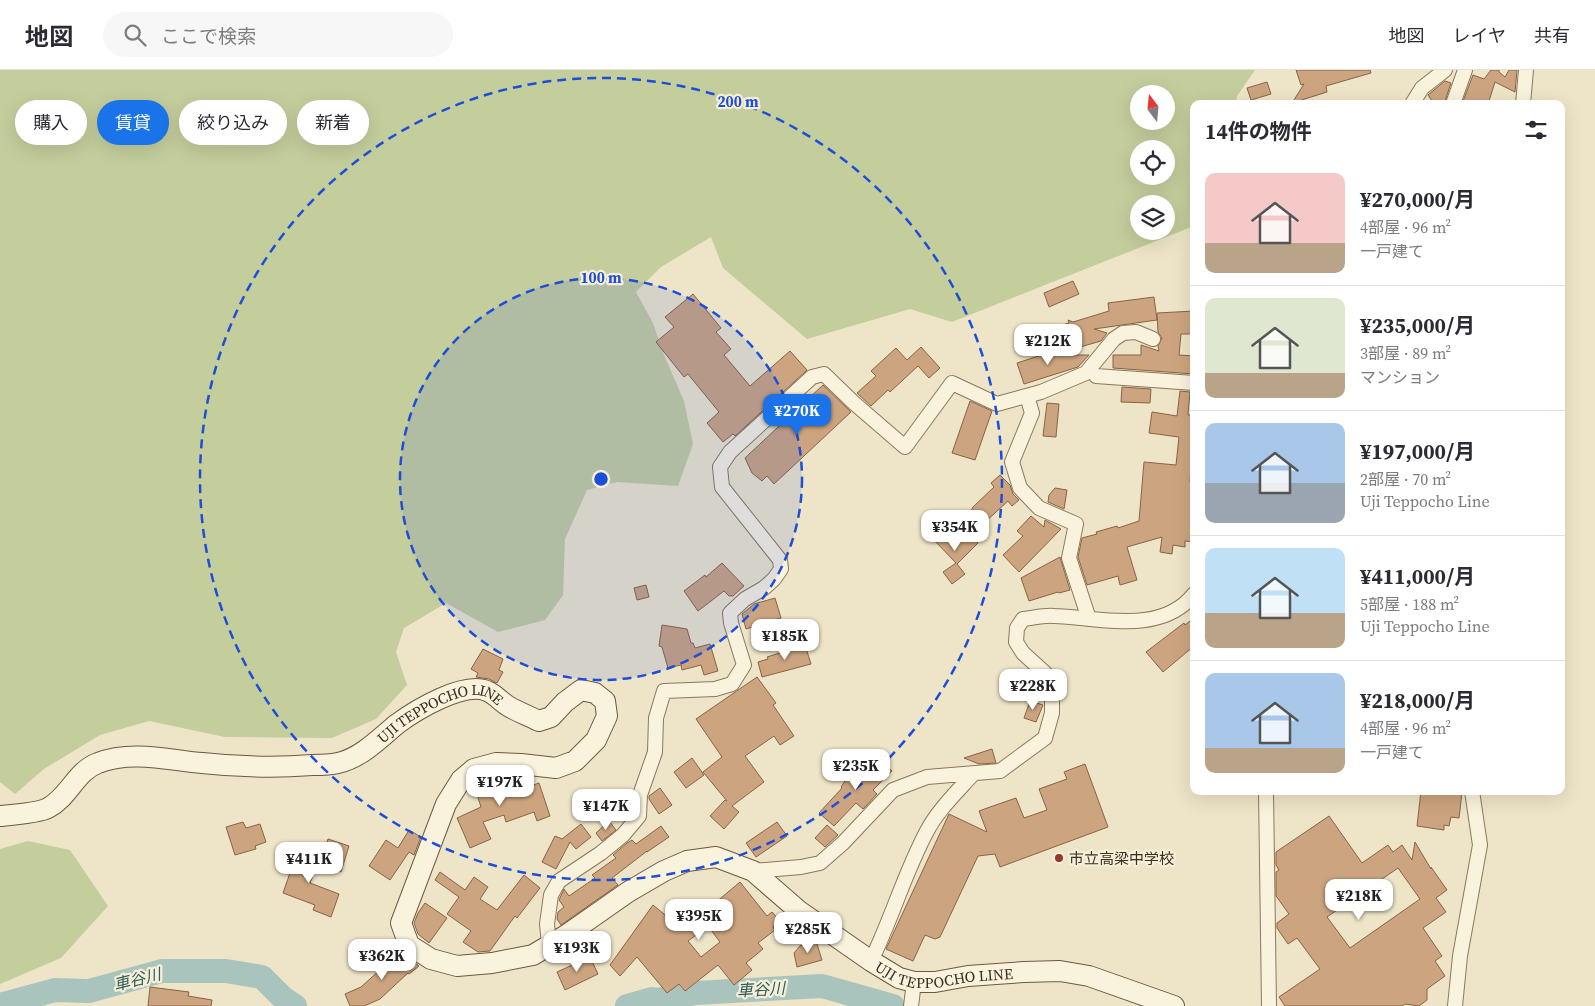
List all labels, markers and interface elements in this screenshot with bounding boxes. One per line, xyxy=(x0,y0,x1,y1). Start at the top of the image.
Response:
search box xyxy=(103,12,453,57)
text: 地図 xyxy=(25,20,73,53)
icon: search xyxy=(121,21,149,49)
text: ここで検索 xyxy=(161,23,256,49)
text: 地図 xyxy=(1389,23,1425,48)
text: レイヤ xyxy=(1453,23,1506,48)
text: 共有 xyxy=(1534,23,1570,48)
north arrow xyxy=(1130,85,1175,130)
map controls xyxy=(1130,85,1175,240)
text: 200 m xyxy=(717,91,759,112)
chip: 購入 xyxy=(15,100,87,145)
chip: 賃貸 xyxy=(97,100,169,145)
chip: 絞り込み xyxy=(179,100,287,145)
chip: 新着 xyxy=(297,100,369,145)
icon: filters xyxy=(1522,116,1550,144)
text: 14件の物件 xyxy=(1205,117,1312,146)
button: locate xyxy=(1130,140,1175,185)
text: ¥270,000/月 xyxy=(1360,185,1475,214)
icon: home xyxy=(1245,193,1305,253)
button: layers xyxy=(1130,195,1175,240)
text: 4部屋 · 96 m² xyxy=(1360,216,1451,238)
text: 一戸建て xyxy=(1360,240,1424,262)
text: 100 m xyxy=(580,267,622,288)
text: ¥235,000/月 xyxy=(1360,311,1475,340)
icon: home xyxy=(1245,318,1305,378)
pin: ¥212K xyxy=(1013,324,1083,366)
text: ¥212K xyxy=(1025,329,1071,351)
text: 3部屋 · 89 m² xyxy=(1360,342,1451,364)
text: マンション xyxy=(1360,366,1440,388)
pin: ¥270K xyxy=(762,394,832,436)
text: ¥270K xyxy=(774,399,820,421)
text: ¥197,000/月 xyxy=(1360,437,1475,466)
icon: home xyxy=(1245,443,1305,503)
text: 2部屋 · 70 m² xyxy=(1360,468,1451,490)
centre of rings xyxy=(592,470,610,488)
text: Uji Teppocho Line xyxy=(1360,490,1490,512)
pin: ¥354K xyxy=(920,510,990,552)
text: ¥354K xyxy=(932,515,978,537)
text: ¥411,000/月 xyxy=(1360,562,1475,591)
icon: home xyxy=(1245,568,1305,628)
text: 5部屋 · 188 m² xyxy=(1360,593,1459,615)
text: Uji Teppocho Line xyxy=(1360,615,1490,637)
pin: ¥185K xyxy=(750,618,820,661)
text: ¥185K xyxy=(762,624,808,646)
pin: ¥228K xyxy=(998,668,1068,711)
text: ¥228K xyxy=(1010,674,1056,696)
street label: UJI TEPPOCHO LINE xyxy=(372,678,508,748)
text: ¥218,000/月 xyxy=(1360,686,1475,715)
icon: home xyxy=(1245,693,1305,753)
text: 4部屋 · 96 m² xyxy=(1360,717,1451,739)
text: 一戸建て xyxy=(1360,741,1424,763)
pin: ¥235K xyxy=(821,748,891,791)
text: ¥235K xyxy=(833,754,879,776)
pin: ¥197K xyxy=(465,764,535,807)
text: ¥197K xyxy=(477,770,523,792)
pin: ¥147K xyxy=(571,788,641,831)
text: ¥147K xyxy=(583,794,629,816)
pin: ¥411K xyxy=(274,842,344,884)
text: ¥411K xyxy=(286,847,332,869)
place label: 市立高梁中学校 xyxy=(1069,848,1174,869)
marker: 市立高梁中学校 xyxy=(1053,852,1065,864)
pin: ¥218K xyxy=(1324,878,1394,921)
text: ¥218K xyxy=(1336,884,1382,906)
pin: ¥395K xyxy=(664,898,734,941)
text: ¥395K xyxy=(676,904,722,926)
pin: ¥285K xyxy=(773,912,843,954)
text: ¥285K xyxy=(785,917,831,939)
pin: ¥193K xyxy=(542,930,612,973)
text: ¥193K xyxy=(554,936,600,958)
pin: ¥362K xyxy=(347,938,417,981)
text: ¥362K xyxy=(359,944,405,966)
street label: UJI TEPPOCHO LINE xyxy=(871,956,1013,993)
water label: 車谷川 xyxy=(111,962,165,995)
water label: 車谷川 xyxy=(736,977,788,1001)

